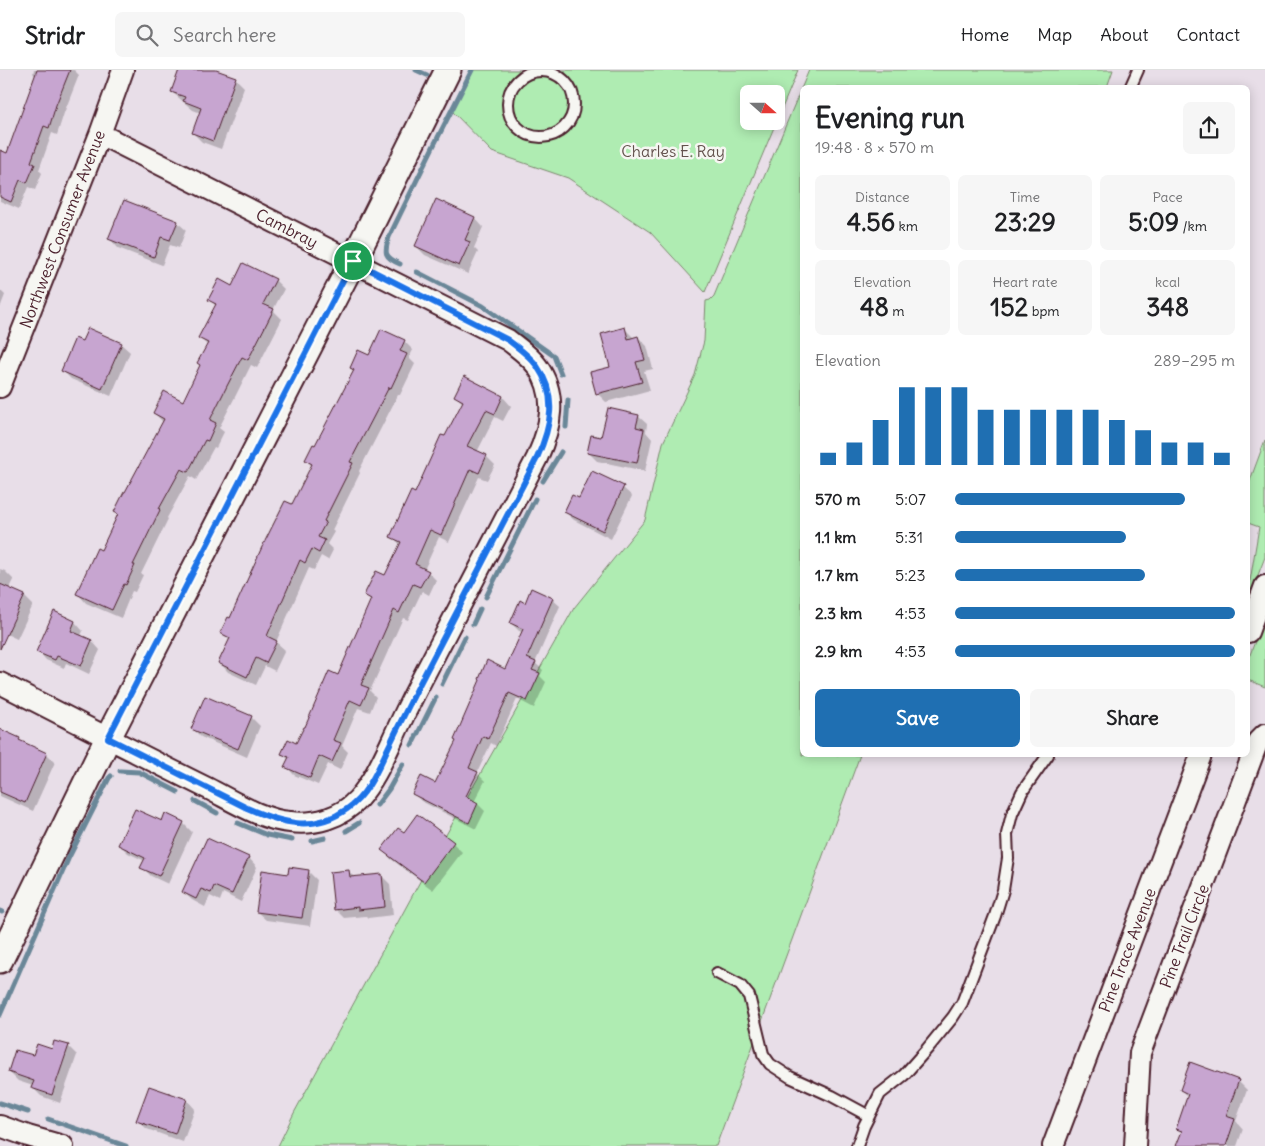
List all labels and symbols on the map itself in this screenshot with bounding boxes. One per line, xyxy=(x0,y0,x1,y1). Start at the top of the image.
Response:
north arrow xyxy=(740,85,785,130)
street label: Northwest Consumer Avenue xyxy=(15,127,109,331)
park label: Charles E. Ray xyxy=(621,141,725,161)
street label: Cambray xyxy=(253,204,321,252)
pin xyxy=(332,240,374,282)
street label: Pine Trail Circle xyxy=(1155,881,1213,991)
street label: Pine Trace Avenue xyxy=(1094,885,1160,1015)

